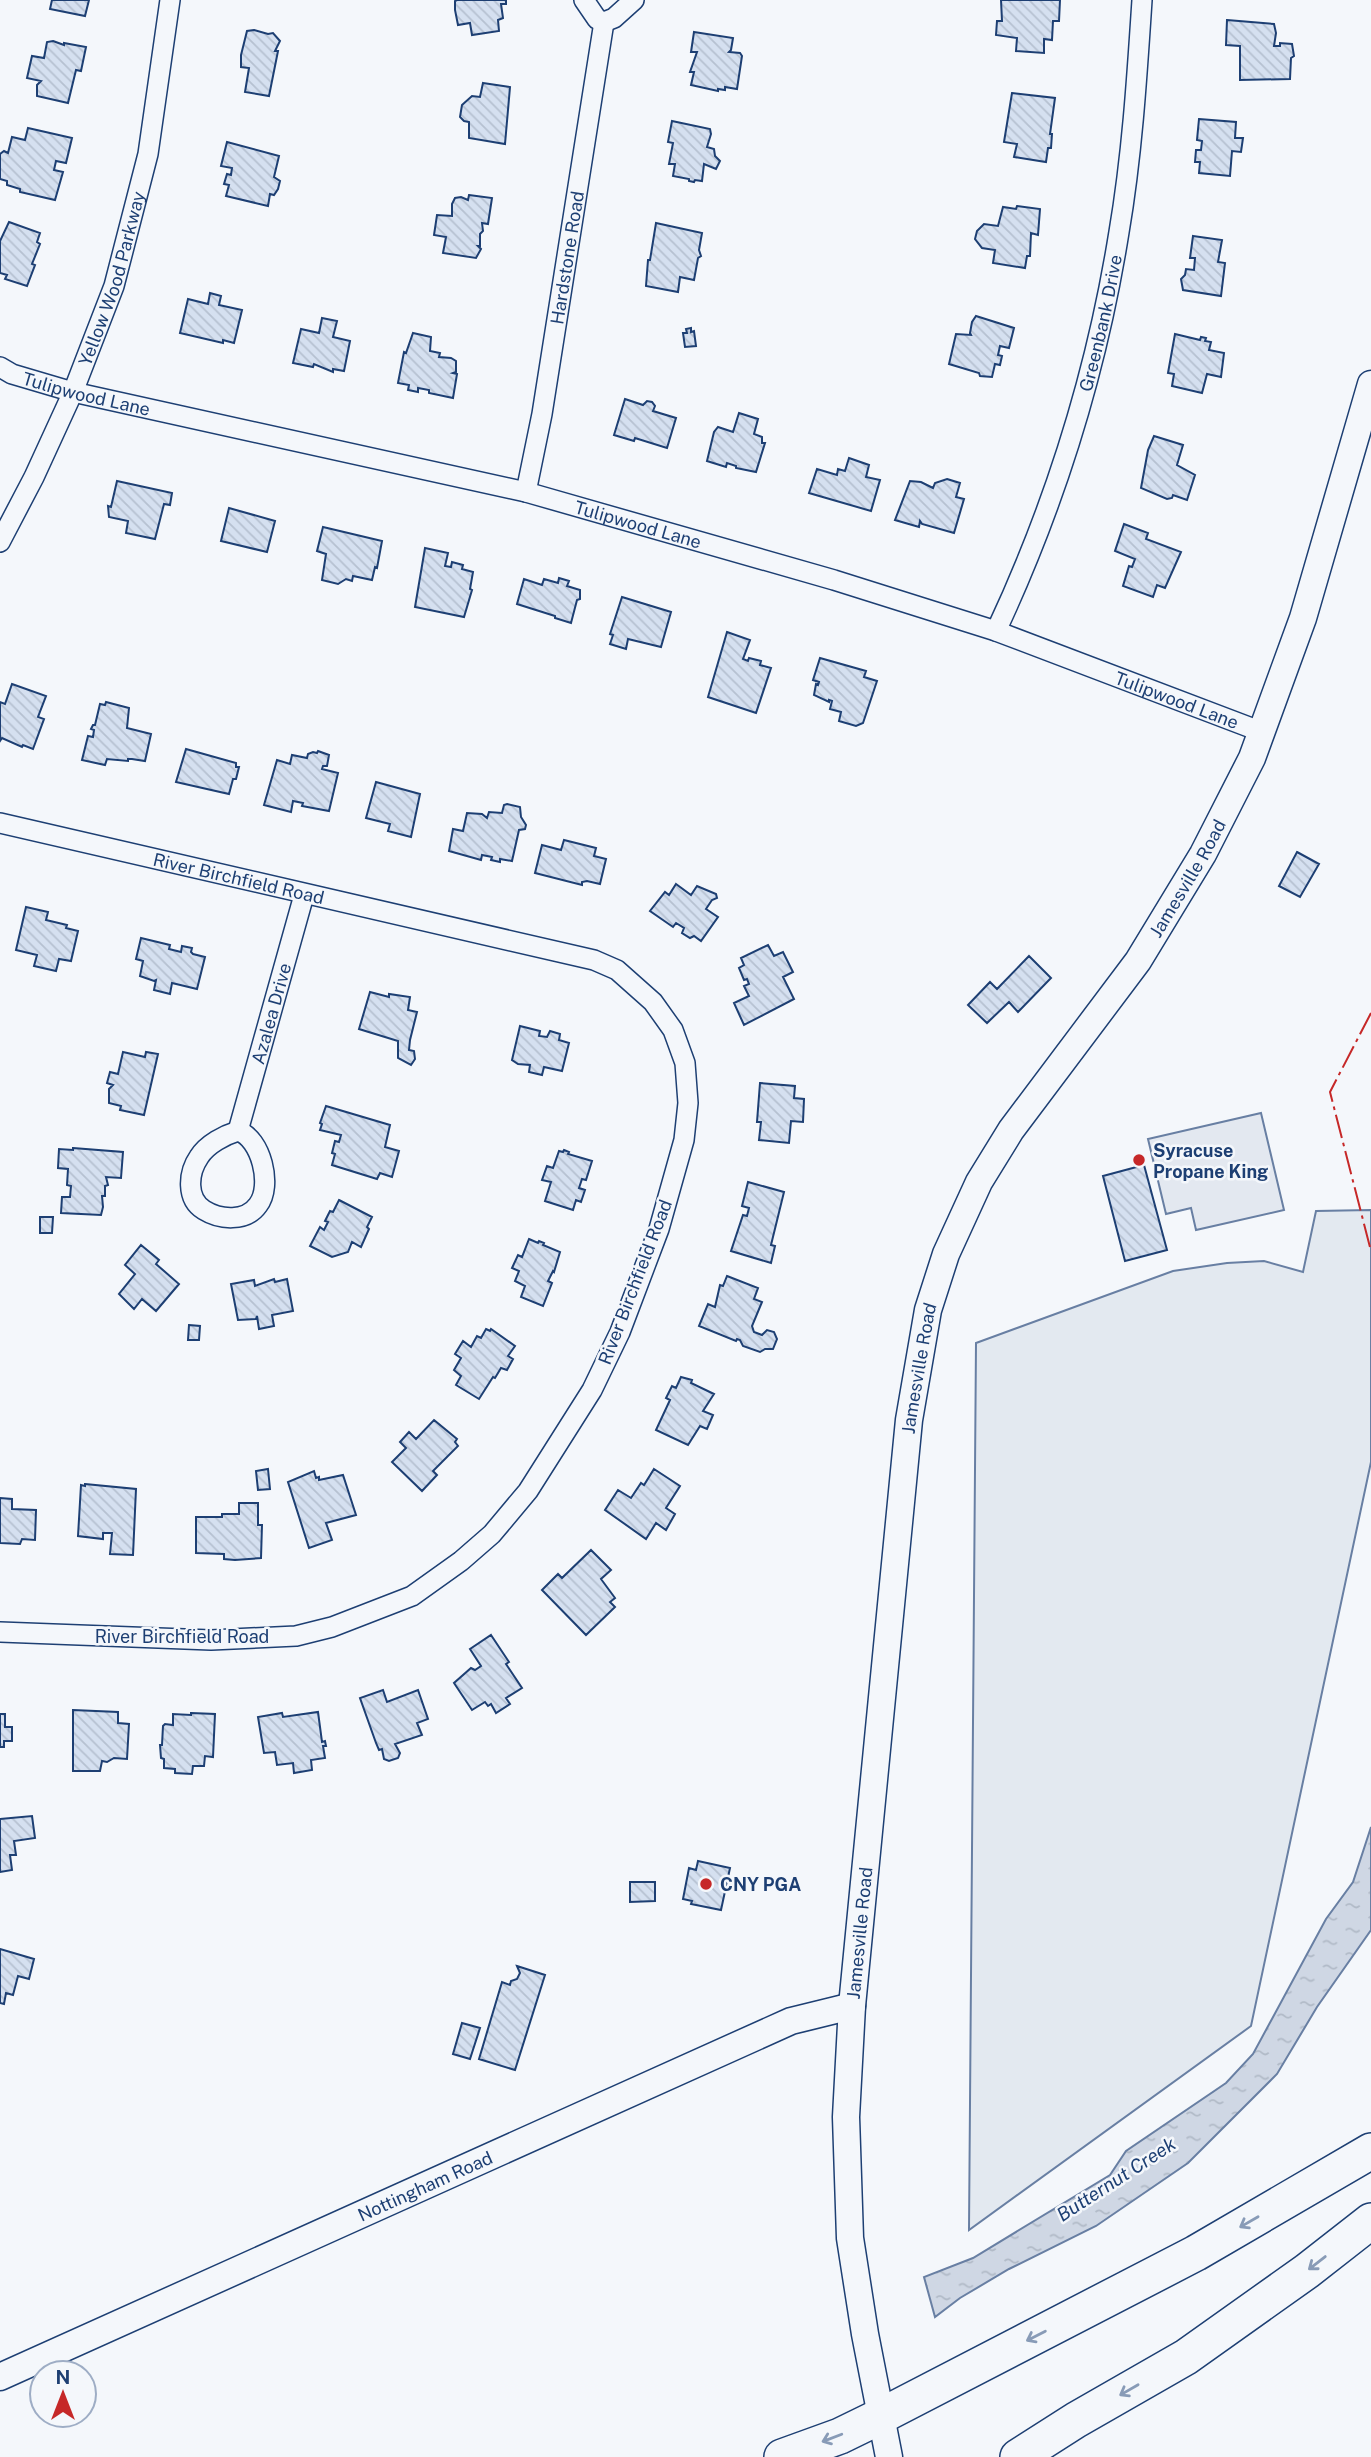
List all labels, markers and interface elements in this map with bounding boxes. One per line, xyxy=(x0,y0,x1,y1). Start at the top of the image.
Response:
street label: Yellow Wood Parkway xyxy=(74,189,149,369)
street label: Hardstone Road xyxy=(546,189,588,326)
street label: Greenbank Drive xyxy=(1074,253,1126,394)
street label: Tulipwood Lane xyxy=(20,367,152,419)
street label: Tulipwood Lane xyxy=(572,496,704,552)
street label: Tulipwood Lane xyxy=(1112,667,1242,733)
street label: Jamesville Road xyxy=(1145,816,1229,941)
street label: River Birchfield Road xyxy=(151,848,326,908)
street label: Azalea Drive xyxy=(247,961,295,1066)
place label: Syracuse Propane King xyxy=(1153,1140,1268,1182)
marker: Syracuse Propane King xyxy=(1131,1152,1147,1168)
street label: River Birchfield Road xyxy=(594,1197,676,1367)
street label: Jamesville Road xyxy=(897,1300,940,1435)
street label: River Birchfield Road xyxy=(95,1626,269,1647)
street label: Jamesville Road xyxy=(842,1866,876,2000)
place label: CNY PGA xyxy=(720,1874,801,1895)
marker: CNY PGA xyxy=(698,1876,714,1892)
water label: Butternut Creek xyxy=(1052,2132,1180,2226)
street label: Nottingham Road xyxy=(354,2146,496,2225)
one-way arrow xyxy=(1239,2215,1259,2229)
one-way arrow xyxy=(1309,2256,1327,2271)
one-way arrow xyxy=(1026,2329,1047,2343)
north arrow xyxy=(28,2359,98,2429)
text: N xyxy=(56,2366,70,2388)
one-way arrow xyxy=(1119,2383,1139,2397)
one-way arrow xyxy=(822,2433,844,2446)

